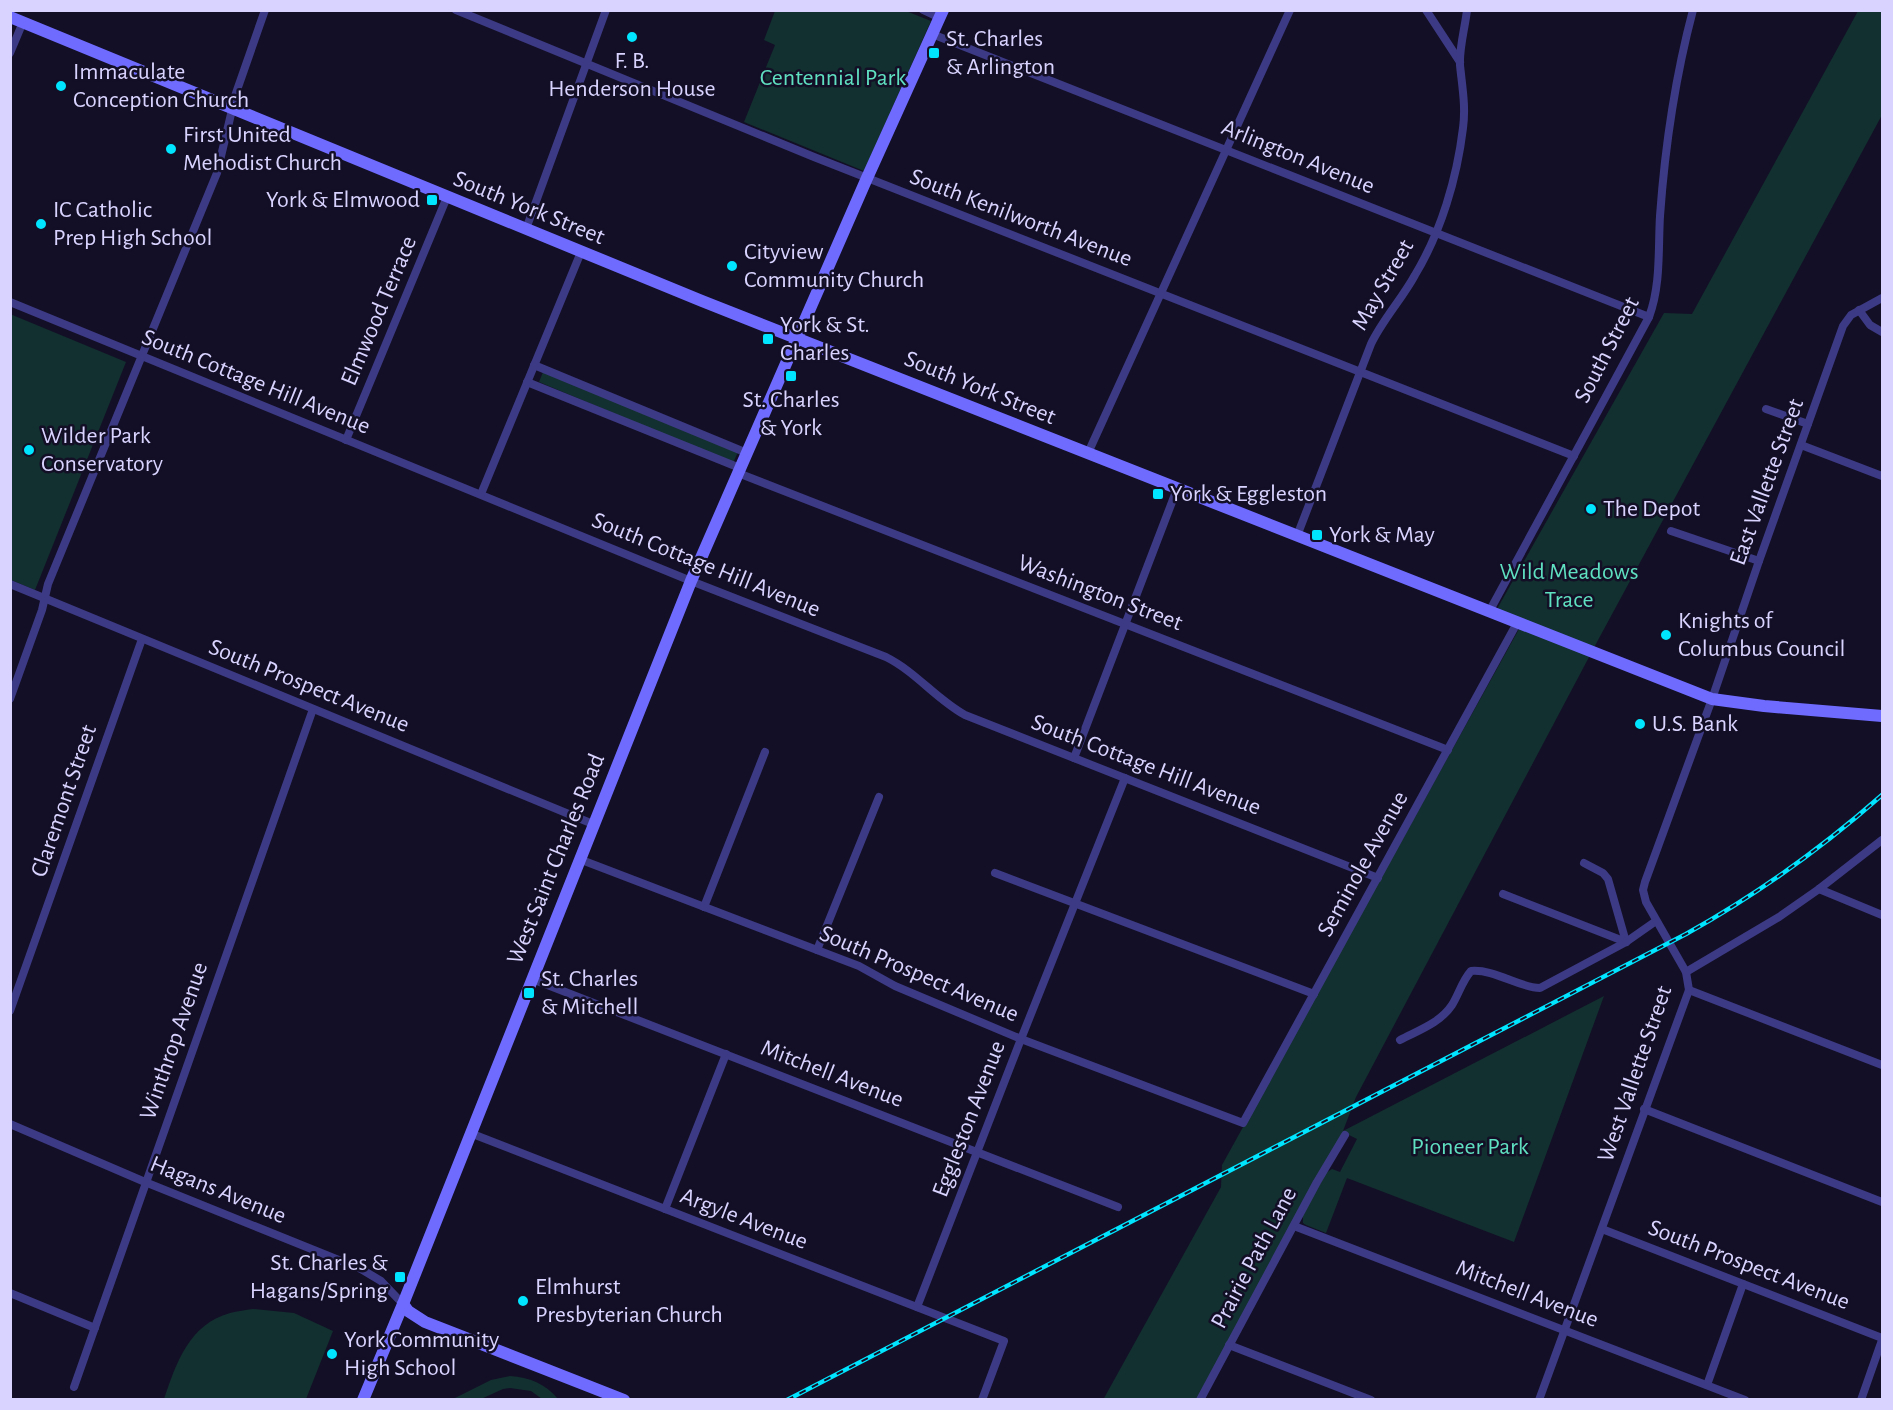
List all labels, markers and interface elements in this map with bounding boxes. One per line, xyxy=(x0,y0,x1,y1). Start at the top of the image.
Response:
place label: St. Charles & Arlington xyxy=(946,27,1055,79)
marker: F. B. Henderson House xyxy=(625,30,639,44)
marker: St. Charles & Arlington xyxy=(927,46,941,60)
place label: F. B. Henderson House xyxy=(548,49,716,101)
place label: Immaculate Conception Church xyxy=(73,60,249,112)
park label: Centennial Park xyxy=(760,66,906,90)
marker: Immaculate Conception Church xyxy=(54,79,68,93)
street label: Arlington Avenue xyxy=(1218,115,1378,199)
place label: First United Mehodist Church xyxy=(183,123,342,175)
marker: First United Mehodist Church xyxy=(164,142,178,156)
street label: South Kenilworth Avenue xyxy=(907,165,1135,271)
street label: South York Street xyxy=(450,167,608,249)
place label: York & Elmwood xyxy=(266,188,420,212)
marker: York & Elmwood xyxy=(425,193,439,207)
place label: IC Catholic Prep High School xyxy=(53,198,213,250)
marker: IC Catholic Prep High School xyxy=(34,217,48,231)
street label: Elmwood Terrace xyxy=(337,233,421,389)
street label: May Street xyxy=(1348,235,1419,334)
place label: Cityview Community Church xyxy=(744,240,924,292)
marker: Cityview Community Church xyxy=(725,259,739,273)
street label: South Street xyxy=(1570,293,1644,407)
place label: York & St. Charles xyxy=(780,313,870,365)
street label: South Cottage Hill Avenue xyxy=(138,325,374,439)
marker: York & St. Charles xyxy=(761,332,775,346)
street label: South York Street xyxy=(901,347,1059,429)
marker: St. Charles & York xyxy=(784,369,798,383)
place label: St. Charles & York xyxy=(742,388,840,440)
street label: East Vallette Street xyxy=(1726,395,1808,569)
place label: Wilder Park Conservatory xyxy=(41,424,163,476)
marker: Wilder Park Conservatory xyxy=(22,443,36,457)
place label: York & Eggleston xyxy=(1170,482,1327,506)
marker: York & Eggleston xyxy=(1151,487,1165,501)
place label: The Depot xyxy=(1603,497,1701,521)
marker: The Depot xyxy=(1584,502,1598,516)
street label: South Cottage Hill Avenue xyxy=(588,508,824,622)
place label: York & May xyxy=(1329,523,1435,547)
marker: York & May xyxy=(1310,528,1324,542)
street label: Washington Street xyxy=(1014,551,1186,636)
park label: Wild Meadows Trace xyxy=(1499,560,1639,612)
place label: Knights of Columbus Council xyxy=(1678,609,1845,661)
marker: Knights of Columbus Council xyxy=(1659,628,1673,642)
street label: South Prospect Avenue xyxy=(205,635,413,737)
street label: South Cottage Hill Avenue xyxy=(1028,710,1264,820)
place label: U.S. Bank xyxy=(1652,712,1738,736)
marker: U.S. Bank xyxy=(1633,717,1647,731)
street label: Claremont Street xyxy=(27,721,101,880)
street label: West Saint Charles Road xyxy=(503,750,609,968)
street label: Seminole Avenue xyxy=(1313,787,1413,941)
street label: South Prospect Avenue xyxy=(816,921,1022,1027)
street label: Winthrop Avenue xyxy=(136,959,212,1123)
place label: St. Charles & Mitchell xyxy=(541,967,638,1019)
street label: West Vallette Street xyxy=(1594,982,1677,1165)
marker: St. Charles & Mitchell xyxy=(522,986,536,1000)
street label: Mitchell Avenue xyxy=(757,1036,907,1112)
street label: Eggleston Avenue xyxy=(928,1038,1010,1200)
park label: Pioneer Park xyxy=(1411,1135,1529,1159)
street label: Hagans Avenue xyxy=(147,1152,289,1228)
street label: Prairie Path Lane xyxy=(1207,1183,1301,1333)
street label: Argyle Avenue xyxy=(677,1184,811,1254)
street label: South Prospect Avenue xyxy=(1645,1216,1853,1314)
place label: St. Charles & Hagans/Spring xyxy=(250,1251,388,1303)
street label: Mitchell Avenue xyxy=(1452,1256,1602,1332)
marker: St. Charles & Hagans/Spring xyxy=(393,1270,407,1284)
place label: Elmhurst Presbyterian Church xyxy=(535,1275,723,1327)
marker: Elmhurst Presbyterian Church xyxy=(516,1294,530,1308)
place label: York Community High School xyxy=(344,1328,499,1380)
marker: York Community High School xyxy=(325,1347,339,1361)

